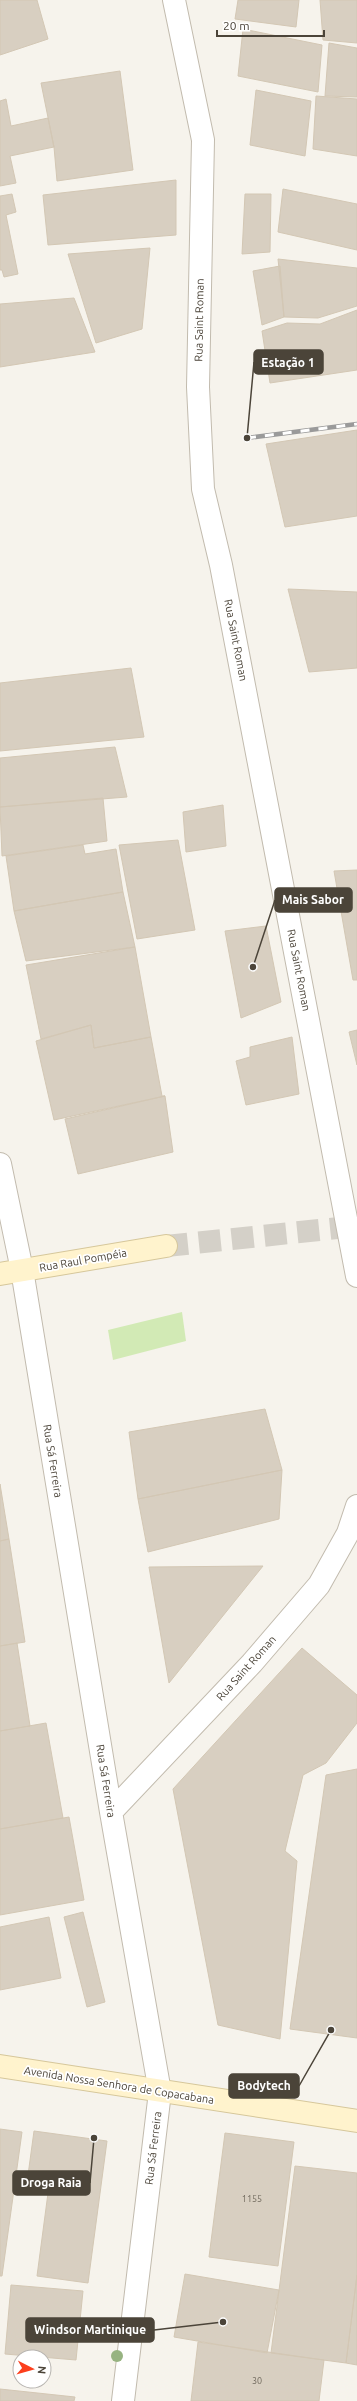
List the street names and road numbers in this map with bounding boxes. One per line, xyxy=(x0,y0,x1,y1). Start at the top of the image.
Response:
street label: Rua Saint Roman xyxy=(192,278,206,362)
street label: Rua Saint Roman xyxy=(222,598,250,682)
street label: Rua Saint Roman xyxy=(285,928,313,1012)
street label: Rua Raul Pompéia xyxy=(38,1246,128,1274)
street label: Rua Sá Ferreira xyxy=(41,1424,65,1498)
street label: Rua Saint Roman xyxy=(214,1633,278,1703)
street label: Rua Sá Ferreira xyxy=(94,1744,118,1818)
street label: Avenida Nossa Senhora de Copacabana xyxy=(23,2064,215,2106)
street label: Rua Sá Ferreira xyxy=(143,2111,163,2185)

